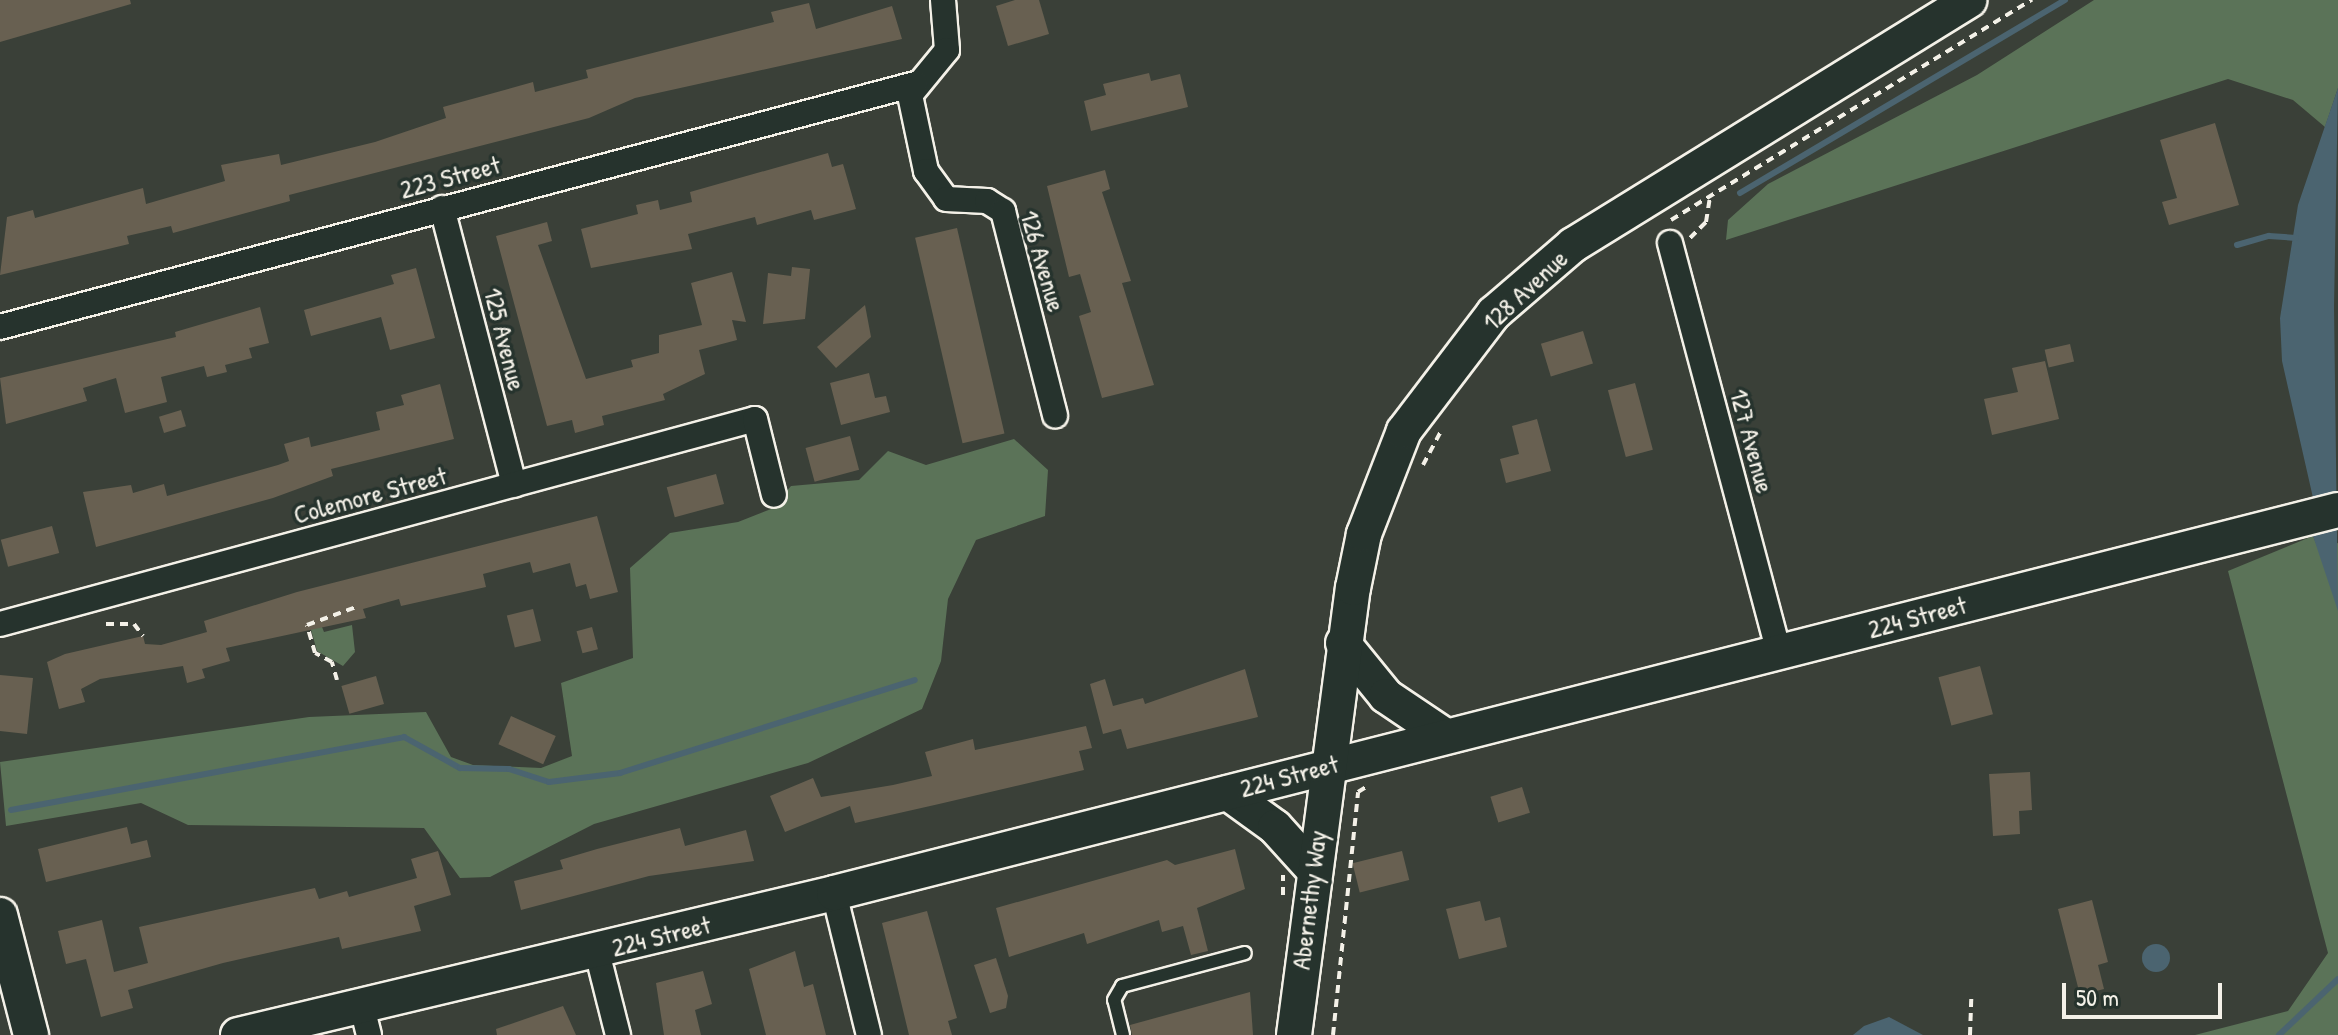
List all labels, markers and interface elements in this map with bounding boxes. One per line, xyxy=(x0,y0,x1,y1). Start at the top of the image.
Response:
street label: 223 Street xyxy=(396,149,504,205)
street label: 126 Avenue xyxy=(1014,207,1072,315)
street label: 128 Avenue xyxy=(1476,243,1574,337)
street label: 125 Avenue xyxy=(477,285,533,393)
street label: 127 Avenue xyxy=(1723,386,1781,496)
street label: Colemore Street xyxy=(290,460,450,530)
street label: 224 Street xyxy=(1864,589,1970,645)
street label: 224 Street xyxy=(1236,748,1342,804)
street label: Abernethy Way xyxy=(1285,829,1333,971)
street label: 224 Street xyxy=(608,909,714,963)
scale bar xyxy=(2066,967,2226,1017)
text: 50 m xyxy=(2076,981,2119,1013)

